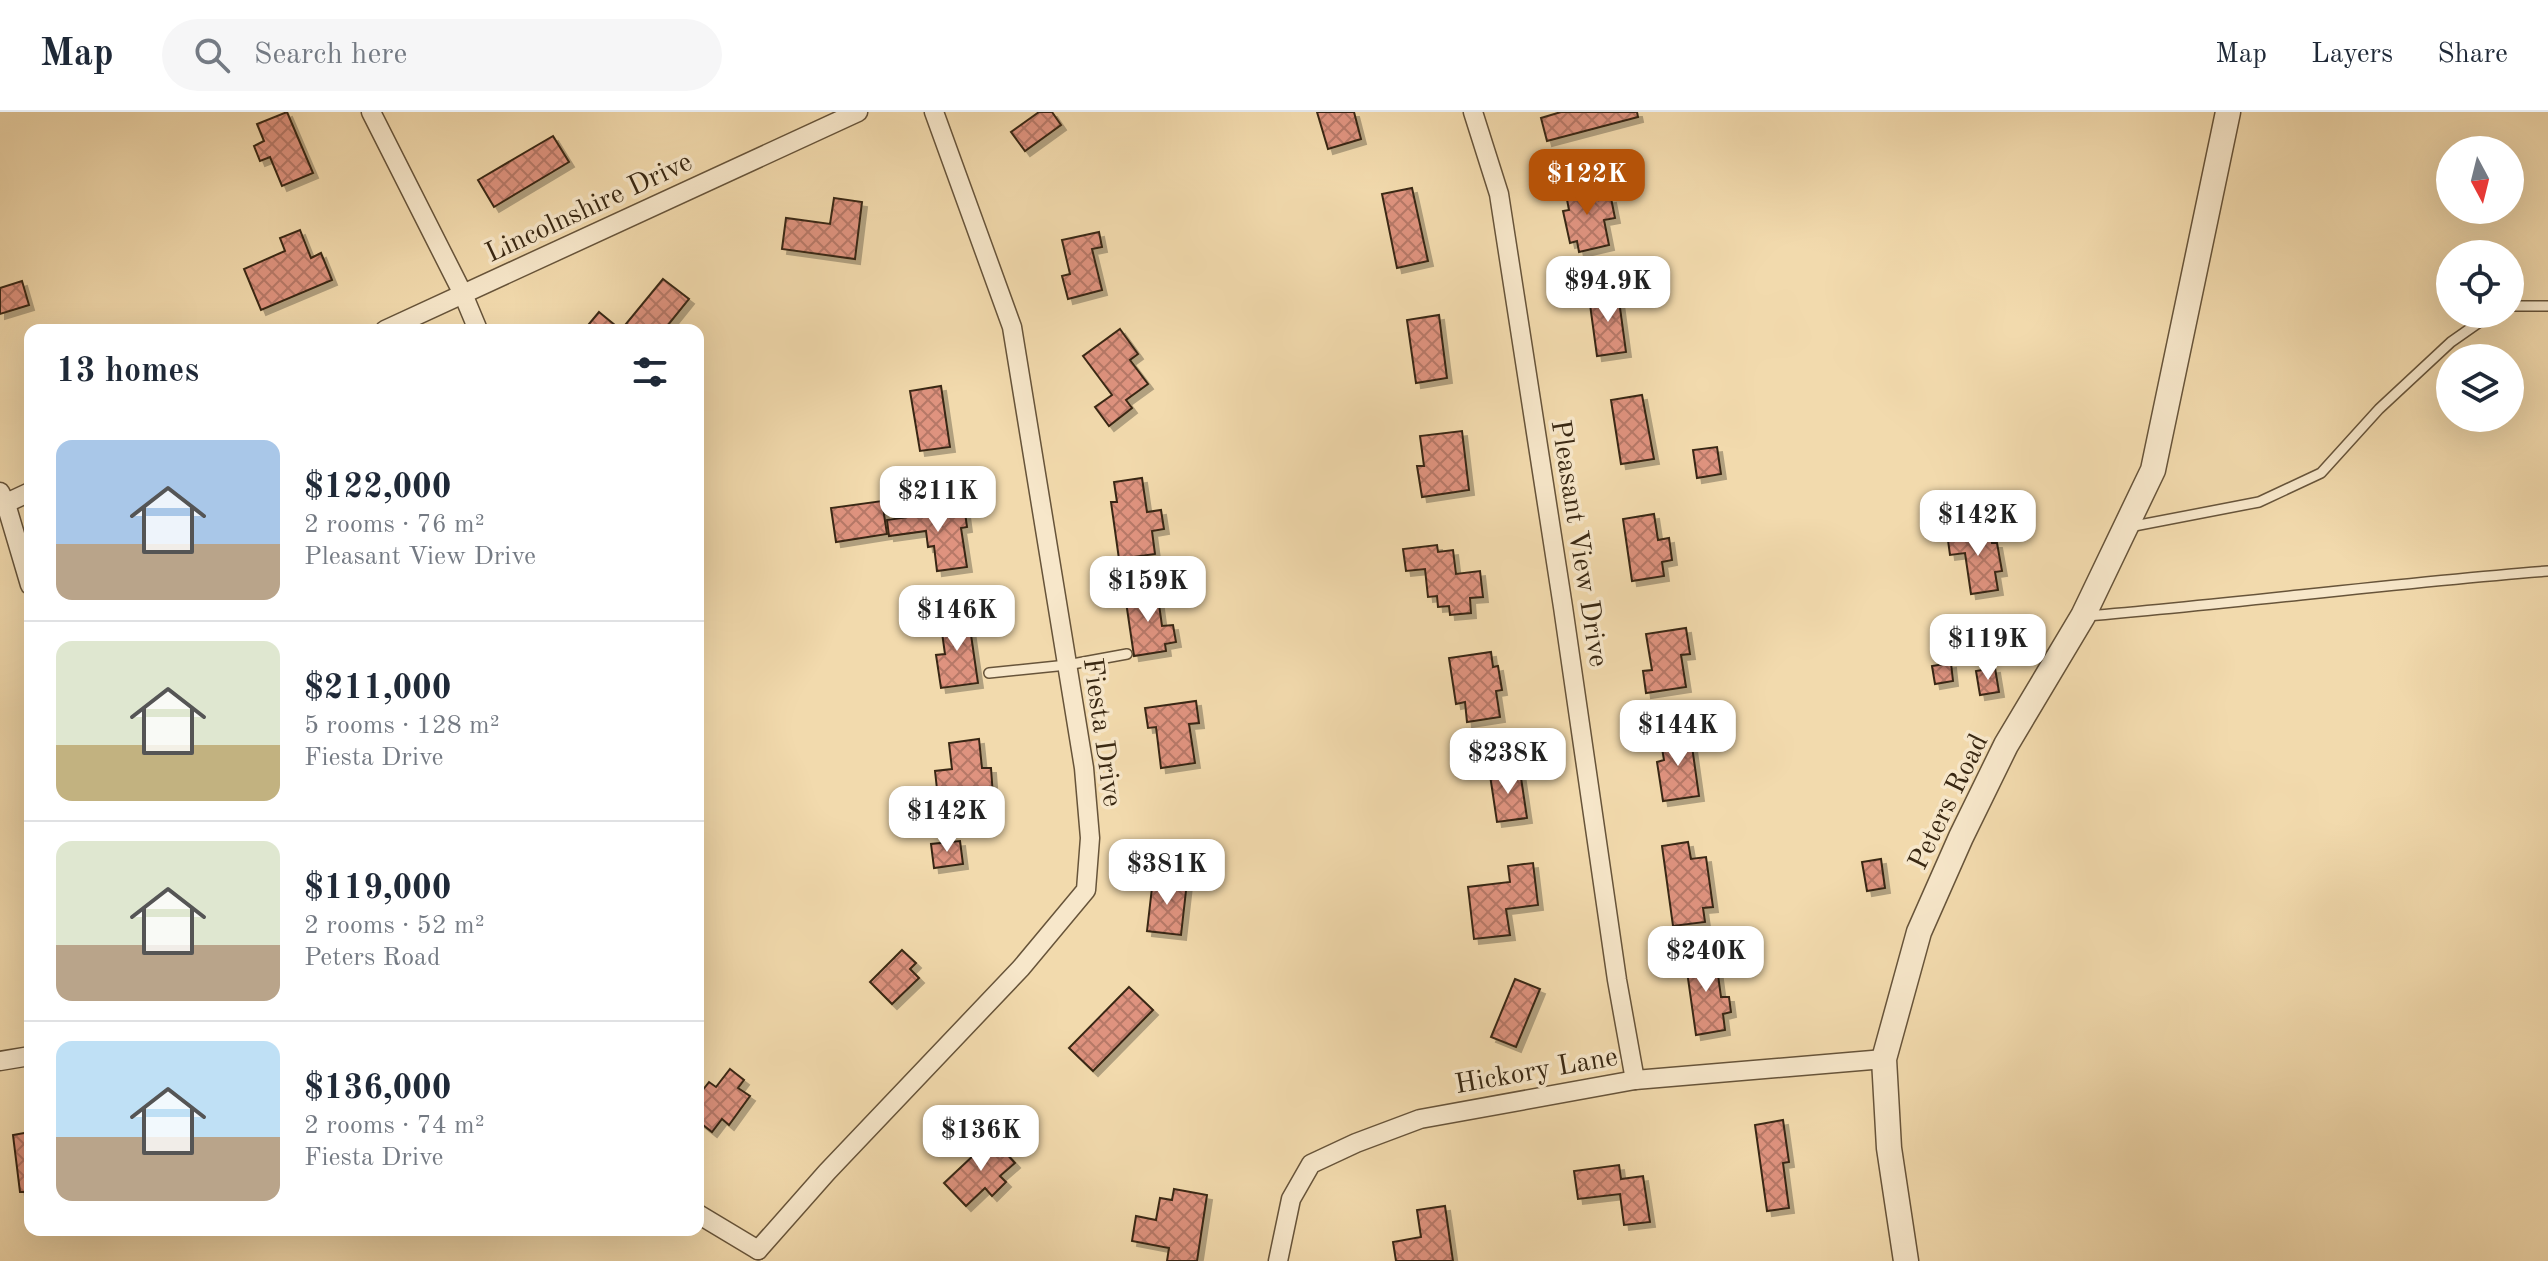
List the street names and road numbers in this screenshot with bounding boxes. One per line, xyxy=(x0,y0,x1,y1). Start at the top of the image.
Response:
street label: Lincolnshire Drive xyxy=(482,149,697,269)
street label: Pleasant View Drive xyxy=(1545,418,1611,669)
street label: Fiesta Drive xyxy=(1077,656,1125,809)
street label: Peters Road xyxy=(1905,730,1995,875)
street label: Hickory Lane xyxy=(1453,1044,1620,1100)

